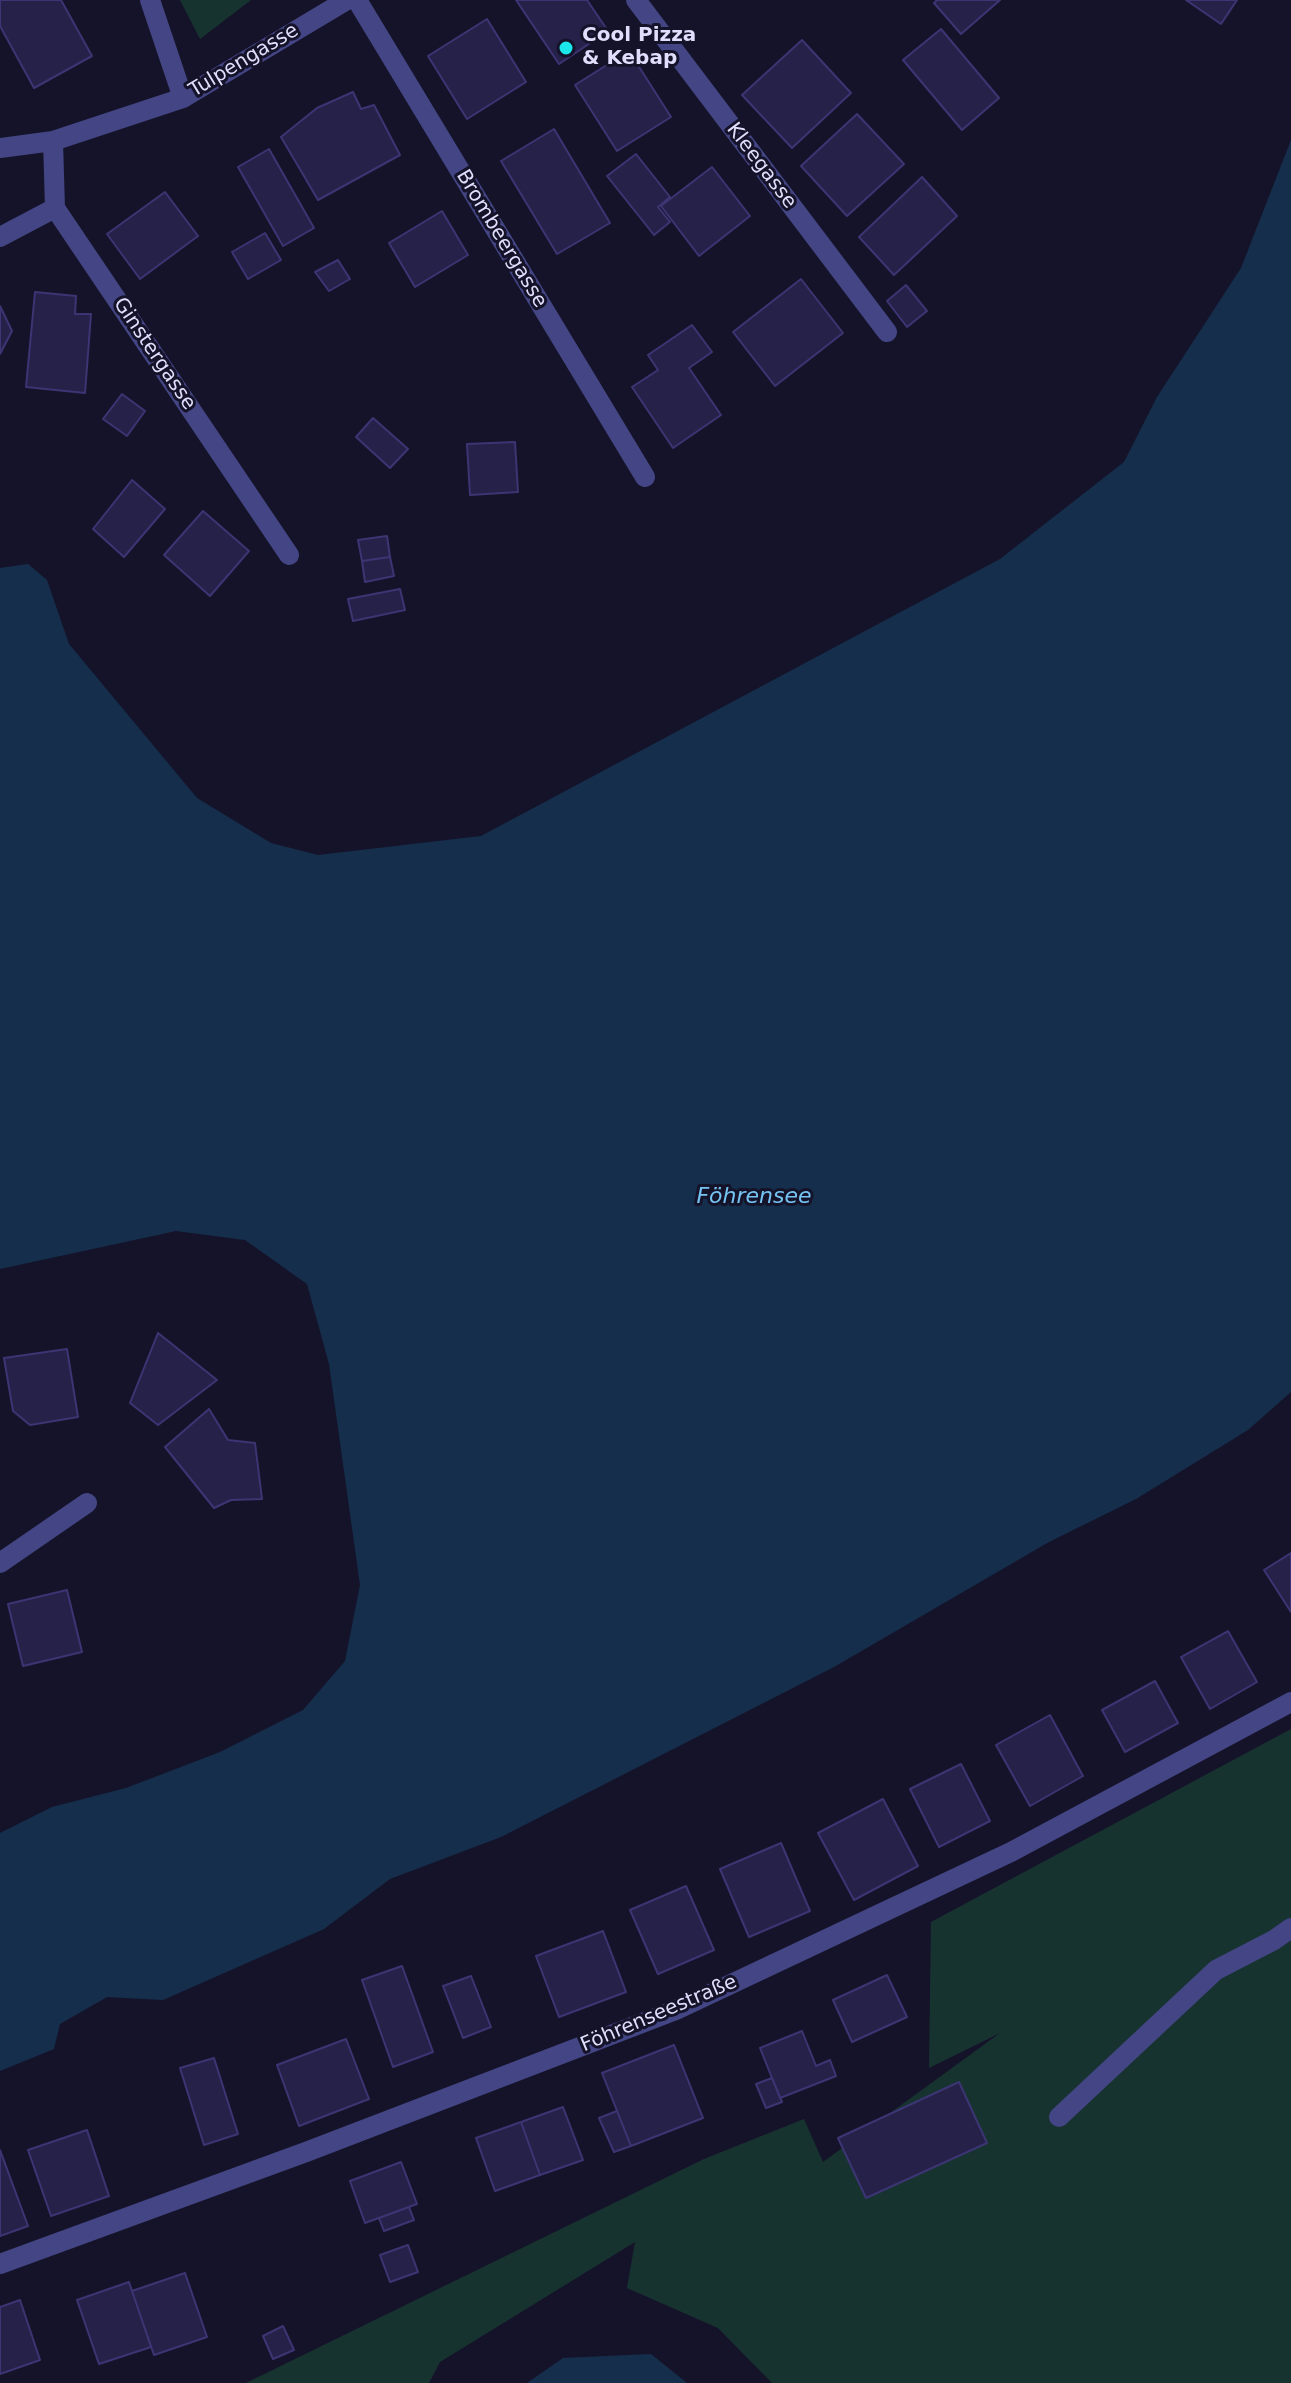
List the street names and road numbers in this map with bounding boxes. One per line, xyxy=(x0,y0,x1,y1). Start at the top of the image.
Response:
street label: Tulpengasse xyxy=(185,19,303,103)
street label: Kleegasse xyxy=(721,118,801,214)
street label: Brombeergasse xyxy=(450,166,552,312)
street label: Ginstergasse xyxy=(108,293,200,415)
street label: Föhrenseestraße xyxy=(577,1970,741,2058)

